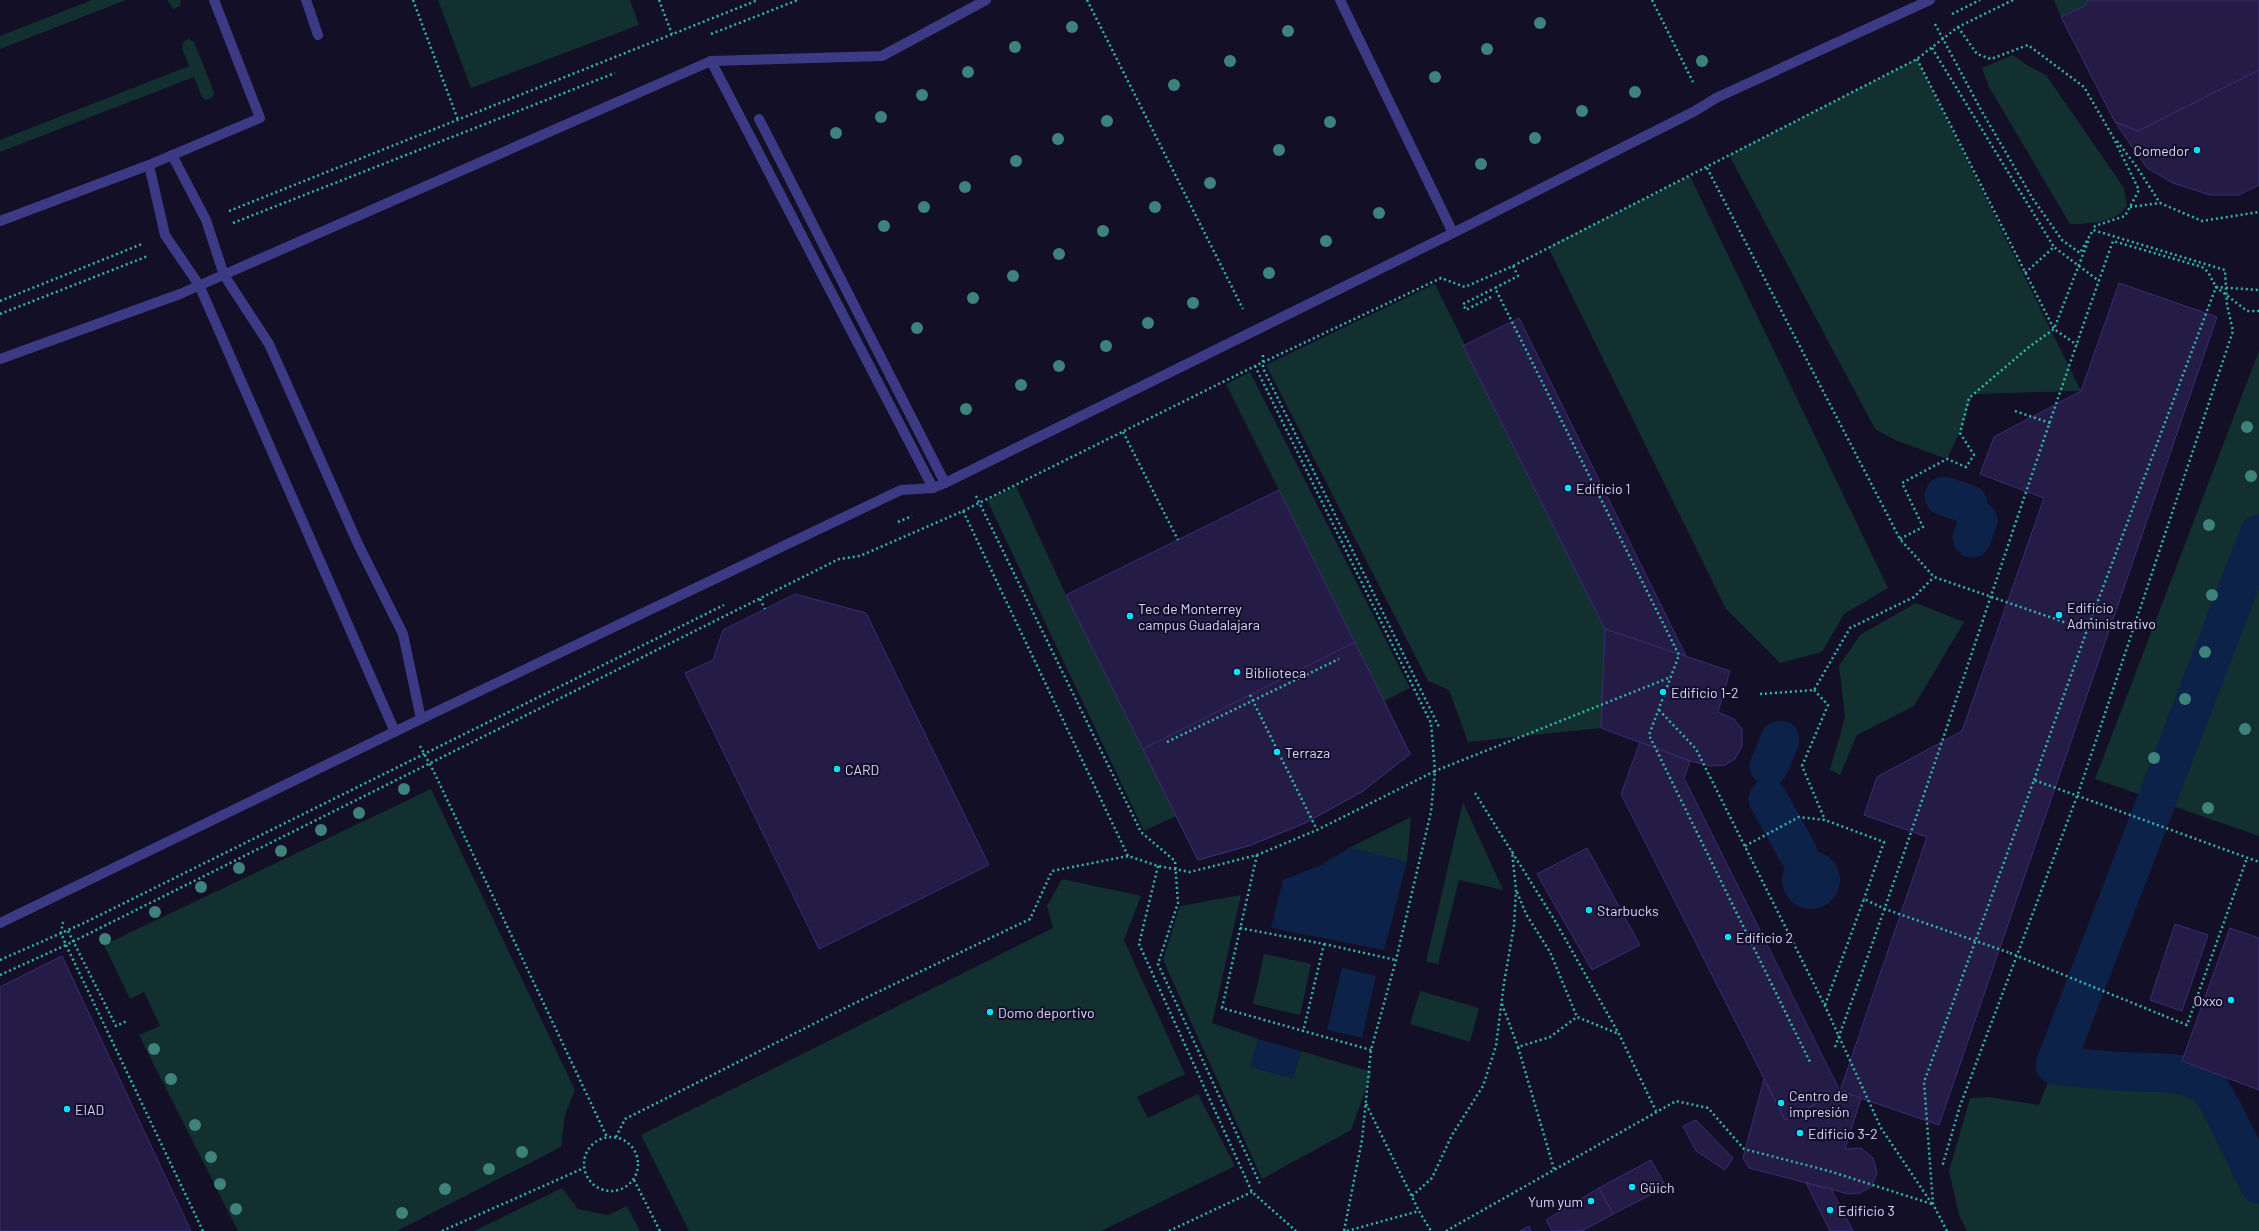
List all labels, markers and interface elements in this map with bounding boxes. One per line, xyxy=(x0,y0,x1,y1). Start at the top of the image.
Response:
place label: Comedor xyxy=(2134,142,2189,159)
marker: Comedor xyxy=(2192,145,2202,155)
place label: Edificio 1 xyxy=(1576,480,1630,497)
marker: Edificio 1 xyxy=(1563,483,1573,493)
place label: Edificio Administrativo xyxy=(2067,599,2156,632)
place label: Tec de Monterrey campus Guadalajara xyxy=(1138,600,1260,633)
marker: Edificio Administrativo xyxy=(2054,610,2064,620)
marker: Tec de Monterrey campus Guadalajara xyxy=(1125,611,1135,621)
place label: Biblioteca xyxy=(1245,664,1306,681)
marker: Biblioteca xyxy=(1232,667,1242,677)
place label: Edificio 1-2 xyxy=(1671,684,1738,701)
marker: Edificio 1-2 xyxy=(1658,687,1668,697)
place label: Terraza xyxy=(1285,744,1330,761)
marker: Terraza xyxy=(1272,747,1282,757)
place label: CARD xyxy=(845,761,879,778)
marker: CARD xyxy=(832,764,842,774)
place label: Starbucks xyxy=(1597,902,1659,919)
marker: Starbucks xyxy=(1584,905,1594,915)
place label: Edificio 2 xyxy=(1736,929,1793,946)
marker: Edificio 2 xyxy=(1723,932,1733,942)
place label: Oxxo xyxy=(2194,992,2223,1009)
marker: Oxxo xyxy=(2226,995,2236,1005)
place label: Domo deportivo xyxy=(998,1004,1095,1021)
marker: Domo deportivo xyxy=(985,1007,995,1017)
place label: Centro de impresión xyxy=(1789,1087,1850,1120)
marker: Centro de impresión xyxy=(1776,1098,1786,1108)
place label: EIAD xyxy=(75,1101,104,1118)
marker: EIAD xyxy=(62,1104,72,1114)
place label: Edificio 3-2 xyxy=(1808,1125,1878,1142)
marker: Edificio 3-2 xyxy=(1795,1128,1805,1138)
place label: Güich xyxy=(1640,1179,1675,1196)
marker: Güich xyxy=(1627,1182,1637,1192)
place label: Yum yum xyxy=(1528,1193,1583,1210)
marker: Yum yum xyxy=(1586,1196,1596,1206)
place label: Edificio 3 xyxy=(1838,1202,1895,1219)
marker: Edificio 3 xyxy=(1825,1205,1835,1215)

